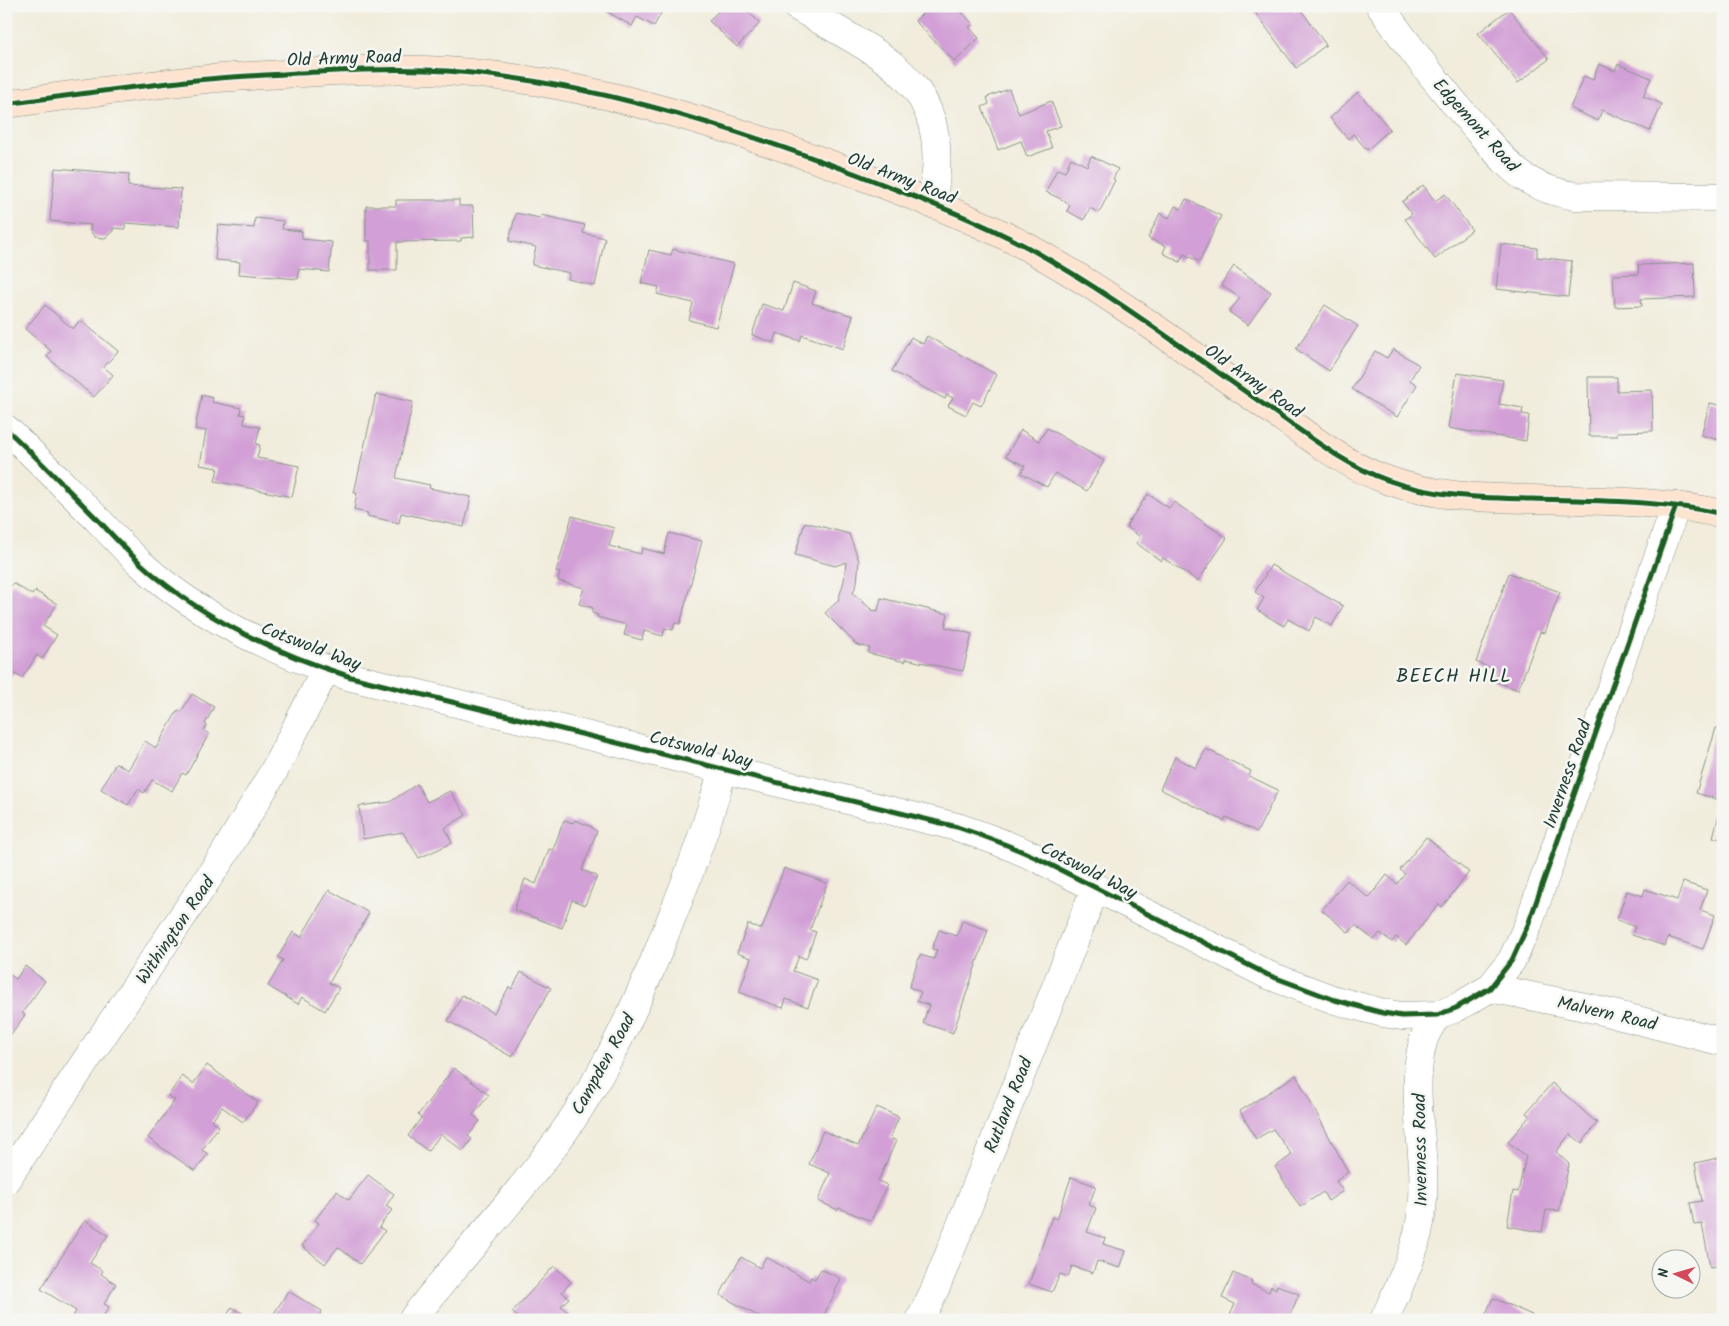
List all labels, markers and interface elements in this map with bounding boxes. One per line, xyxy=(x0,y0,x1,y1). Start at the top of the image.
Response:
street label: Old Army Road xyxy=(286,43,403,76)
street label: Edgemont Road xyxy=(1424,72,1526,180)
street label: Old Army Road xyxy=(843,145,961,214)
street label: Old Army Road xyxy=(1198,337,1309,428)
street label: Cotswold Way xyxy=(256,615,365,680)
district label: BEECH HILL xyxy=(1396,662,1512,692)
street label: Inverness Road xyxy=(1536,715,1601,833)
street label: Cotswold Way xyxy=(646,724,756,777)
street label: Cotswold Way xyxy=(1035,834,1142,908)
street label: Withington Road xyxy=(129,870,224,991)
street label: Malvern Road xyxy=(1554,989,1660,1040)
street label: Campden Road xyxy=(564,1008,645,1121)
street label: Rutland Road xyxy=(977,1052,1042,1158)
street label: Inverness Road xyxy=(1406,1092,1437,1207)
north arrow xyxy=(1652,1248,1702,1298)
text: N xyxy=(1653,1267,1675,1278)

